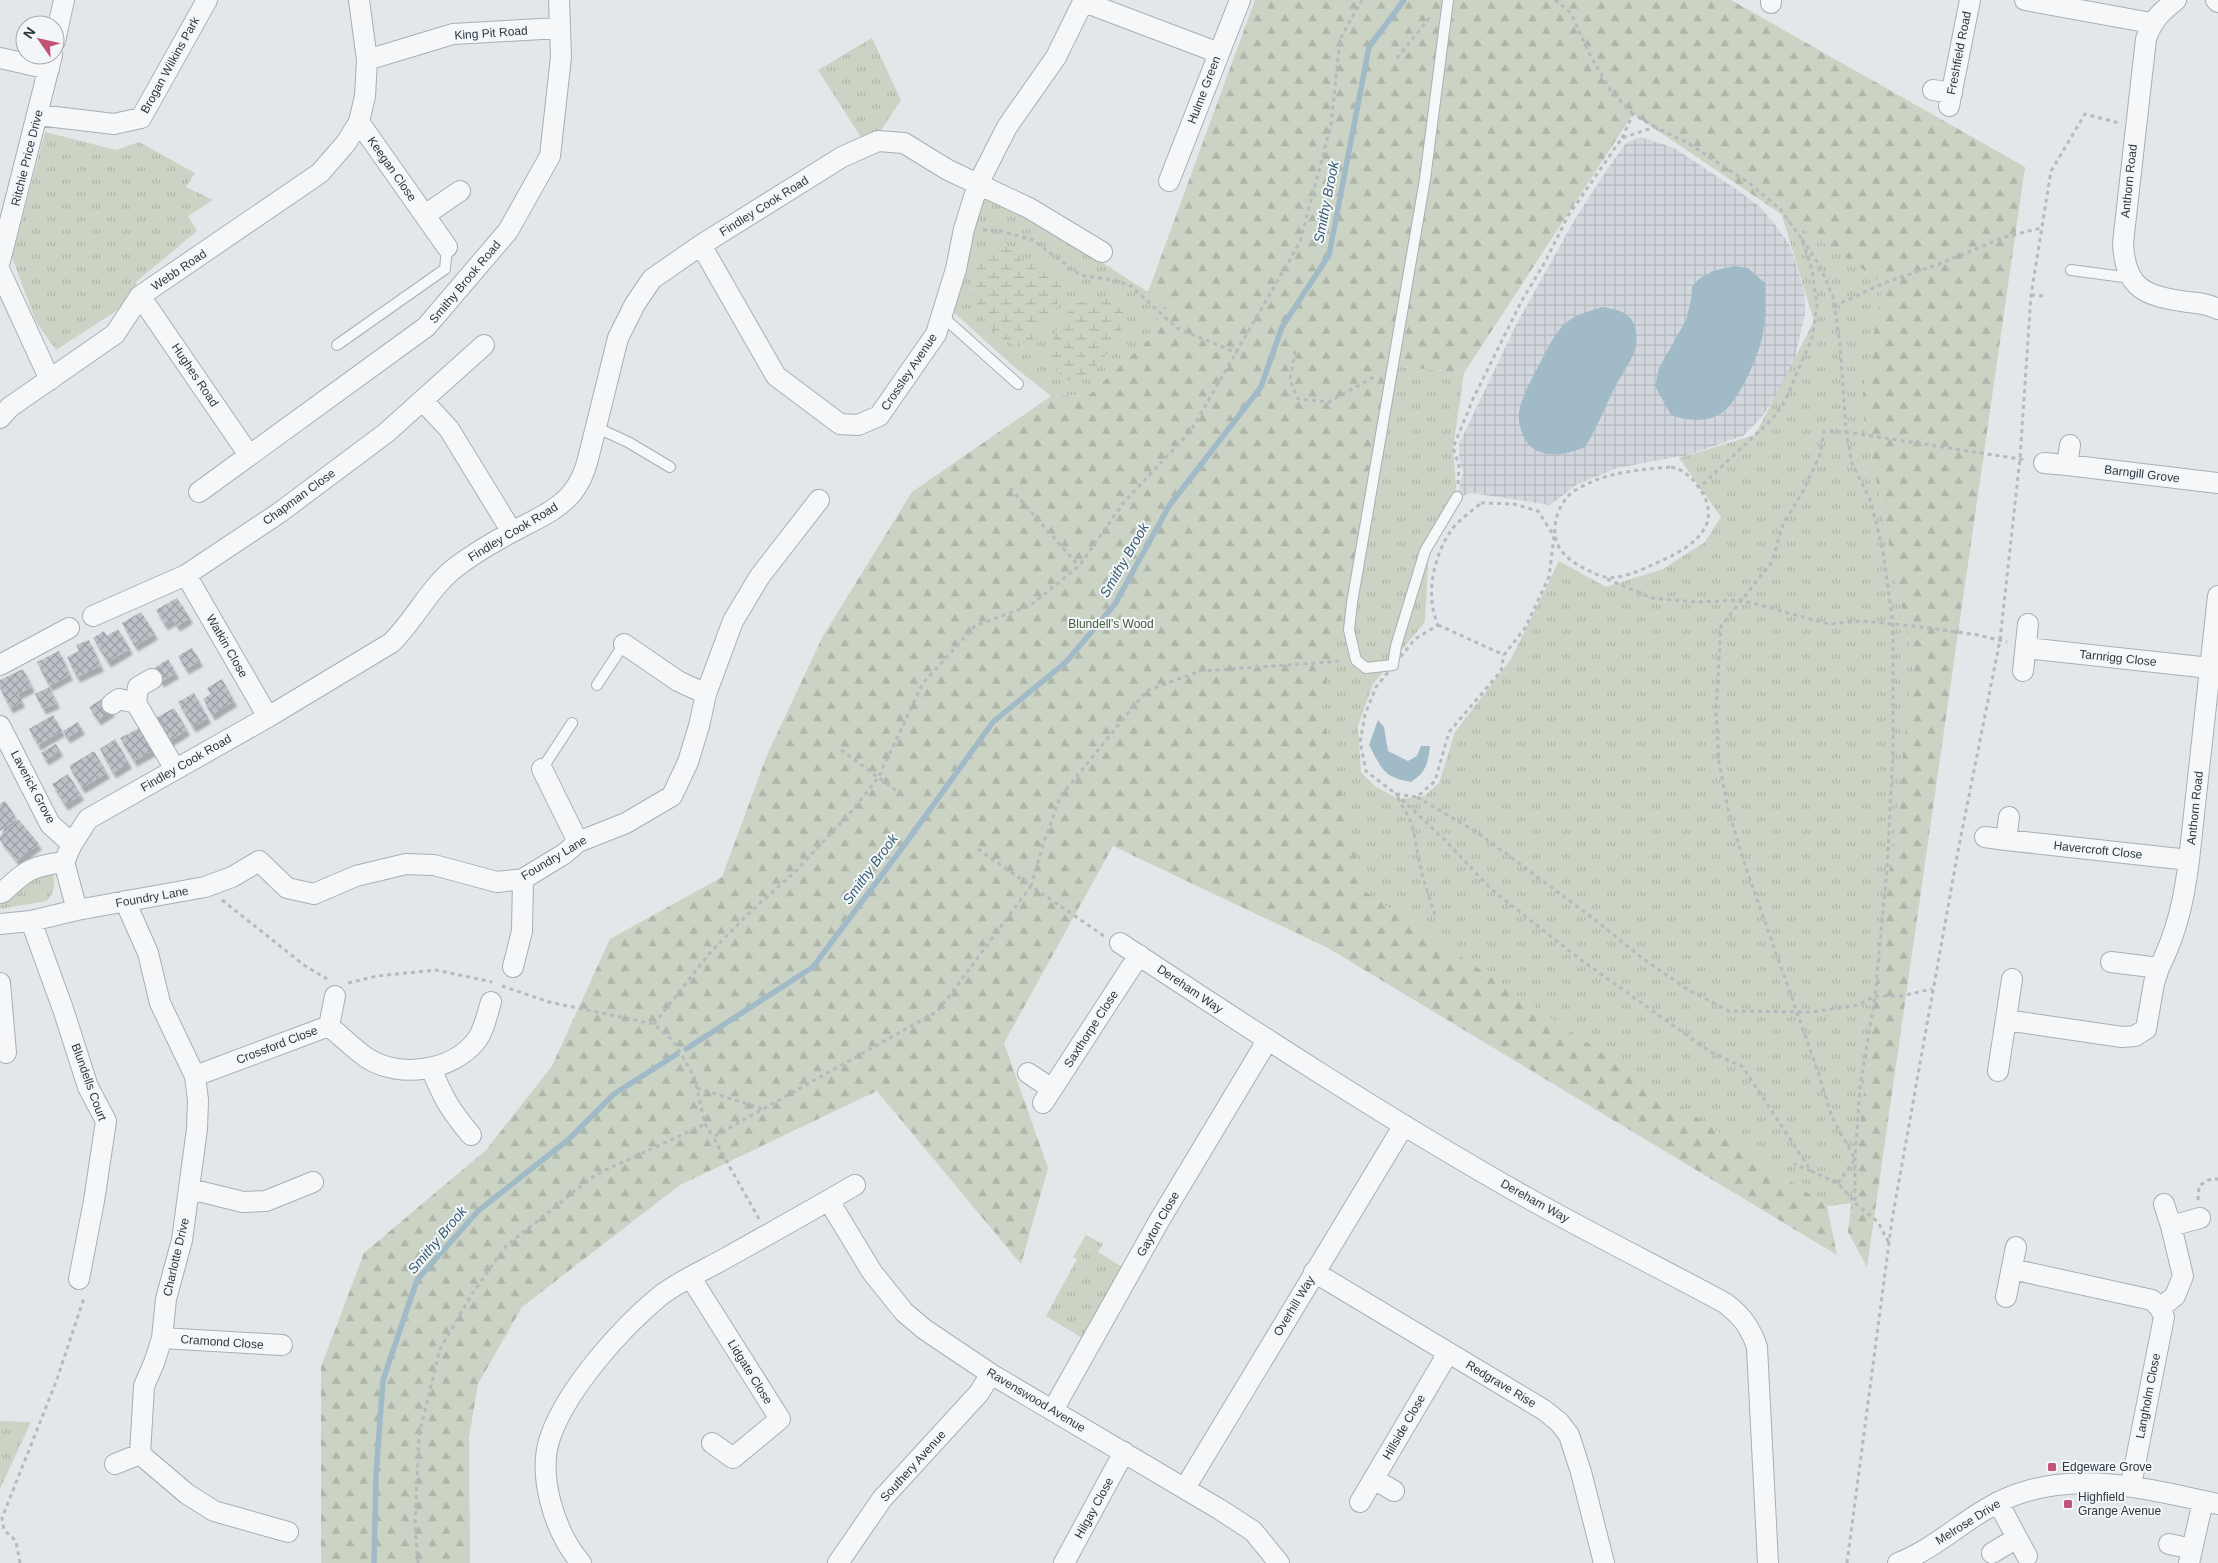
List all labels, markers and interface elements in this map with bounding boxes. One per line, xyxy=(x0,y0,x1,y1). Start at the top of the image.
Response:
street label: Freshfield Road xyxy=(1944,10,1974,96)
street label: Brogan Wilkins Park xyxy=(138,13,203,116)
north arrow xyxy=(15,15,65,65)
street label: King Pit Road xyxy=(454,23,528,43)
text: N xyxy=(20,24,39,41)
street label: Hulme Green xyxy=(1185,54,1223,126)
street label: Ritchie Price Drive xyxy=(8,108,46,208)
street label: Keegan Close xyxy=(365,134,420,204)
street label: Anthorn Road xyxy=(2118,143,2140,219)
water label: Smithy Brook xyxy=(1310,159,1342,244)
street label: Findley Cook Road xyxy=(717,173,811,239)
street label: Smithy Brook Road xyxy=(426,238,504,326)
street label: Webb Road xyxy=(149,247,209,293)
street label: Crossley Avenue xyxy=(878,331,940,413)
street label: Hughes Road xyxy=(169,341,221,409)
street label: Barngill Grove xyxy=(2103,462,2181,486)
street label: Chapman Close xyxy=(260,466,338,528)
street label: Findley Cook Road xyxy=(466,500,560,564)
water label: Smithy Brook xyxy=(1096,519,1152,600)
street label: Watkin Close xyxy=(203,612,251,680)
park label: Blundell's Wood xyxy=(1068,617,1154,631)
street label: Tarnrigg Close xyxy=(2079,647,2158,669)
street label: Findley Cook Road xyxy=(138,731,234,795)
street label: Laverick Grove xyxy=(8,748,58,826)
street label: Anthorn Road xyxy=(2184,770,2206,846)
water label: Smithy Brook xyxy=(839,830,902,907)
street label: Foundry Lane xyxy=(519,833,590,883)
street label: Havercroft Close xyxy=(2053,838,2143,862)
street label: Foundry Lane xyxy=(114,884,190,910)
street label: Dereham Way xyxy=(1154,962,1226,1016)
street label: Saxthorpe Close xyxy=(1061,988,1121,1070)
street label: Crossford Close xyxy=(234,1023,320,1067)
street label: Blundells Court xyxy=(69,1041,110,1123)
street label: Dereham Way xyxy=(1498,1176,1572,1226)
street label: Gayton Close xyxy=(1134,1189,1182,1259)
water label: Smithy Brook xyxy=(404,1202,471,1277)
street label: Charlotte Drive xyxy=(160,1216,192,1298)
street label: Overhill Way xyxy=(1271,1273,1317,1339)
street label: Cramond Close xyxy=(180,1332,264,1352)
street label: Lidgate Close xyxy=(725,1337,776,1407)
street label: Langholm Close xyxy=(2133,1352,2163,1440)
street label: Redgrave Rise xyxy=(1463,1358,1539,1411)
street label: Ravenswood Avenue xyxy=(984,1365,1088,1435)
street label: Hillside Close xyxy=(1380,1392,1428,1462)
street label: Southery Avenue xyxy=(877,1427,949,1505)
place label: Edgeware Grove xyxy=(2062,1460,2152,1474)
marker: Edgeware Grove xyxy=(2046,1461,2058,1473)
street label: Hilgay Close xyxy=(1072,1475,1117,1541)
place label: Highfield Grange Avenue xyxy=(2078,1490,2162,1518)
street label: Melrose Drive xyxy=(1933,1496,2003,1548)
marker: Highfield Grange Avenue xyxy=(2062,1498,2074,1510)

